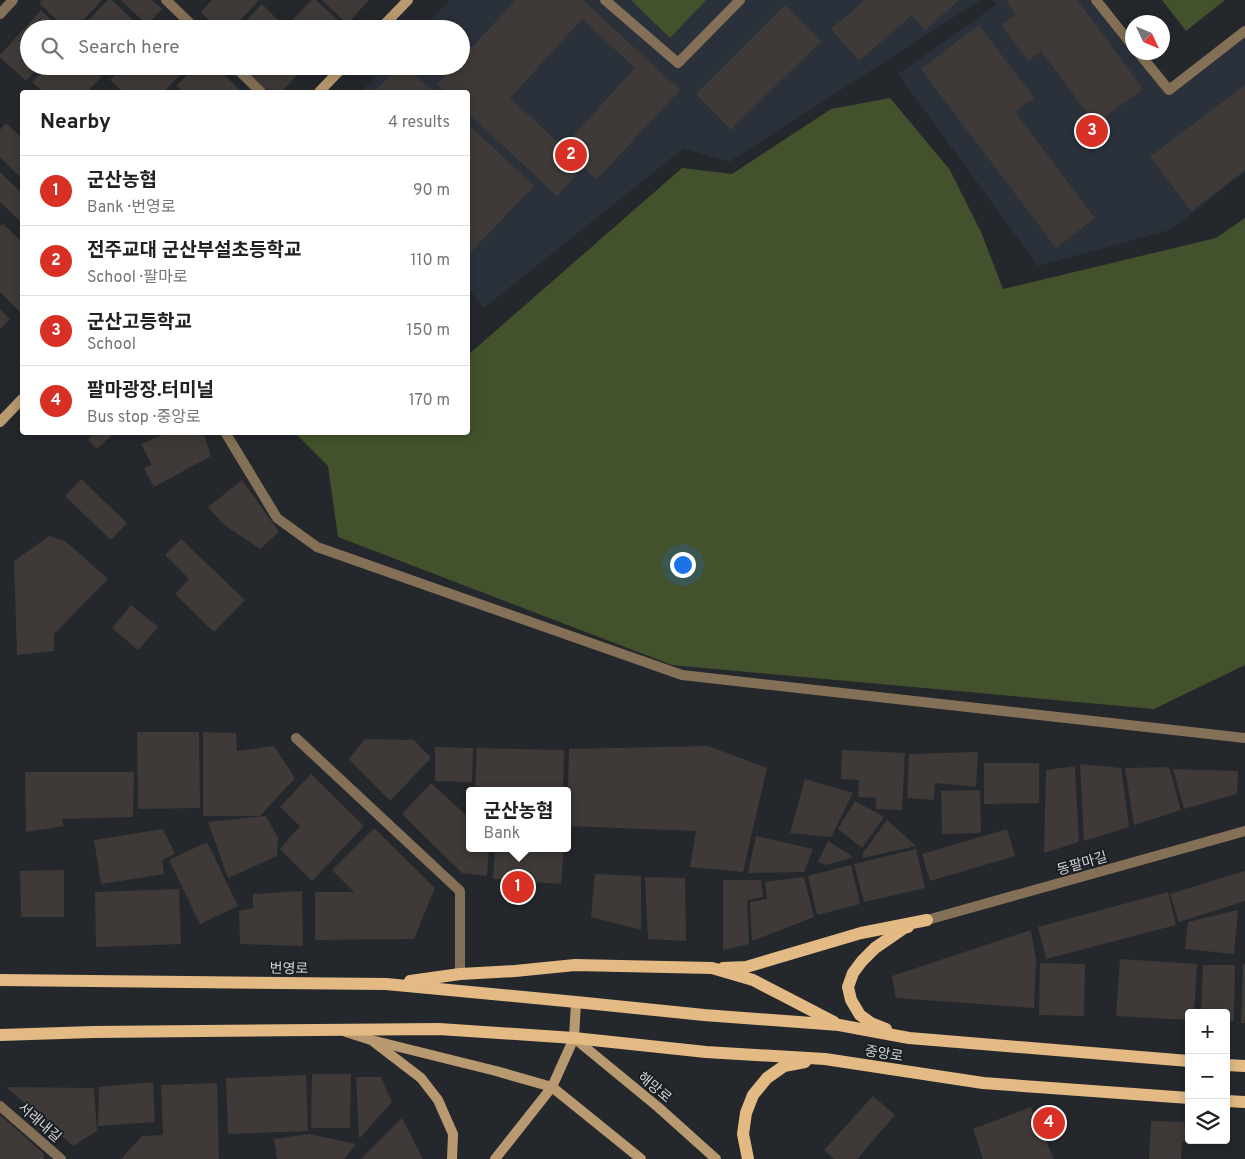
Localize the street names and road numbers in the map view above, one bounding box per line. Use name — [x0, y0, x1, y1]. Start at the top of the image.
street label: 동팔마길 — [1055, 849, 1110, 880]
street label: 번영로 — [270, 961, 309, 978]
street label: 중앙로 — [863, 1043, 904, 1066]
street label: 해망로 — [634, 1069, 674, 1107]
street label: 서래내길 — [14, 1100, 64, 1146]

